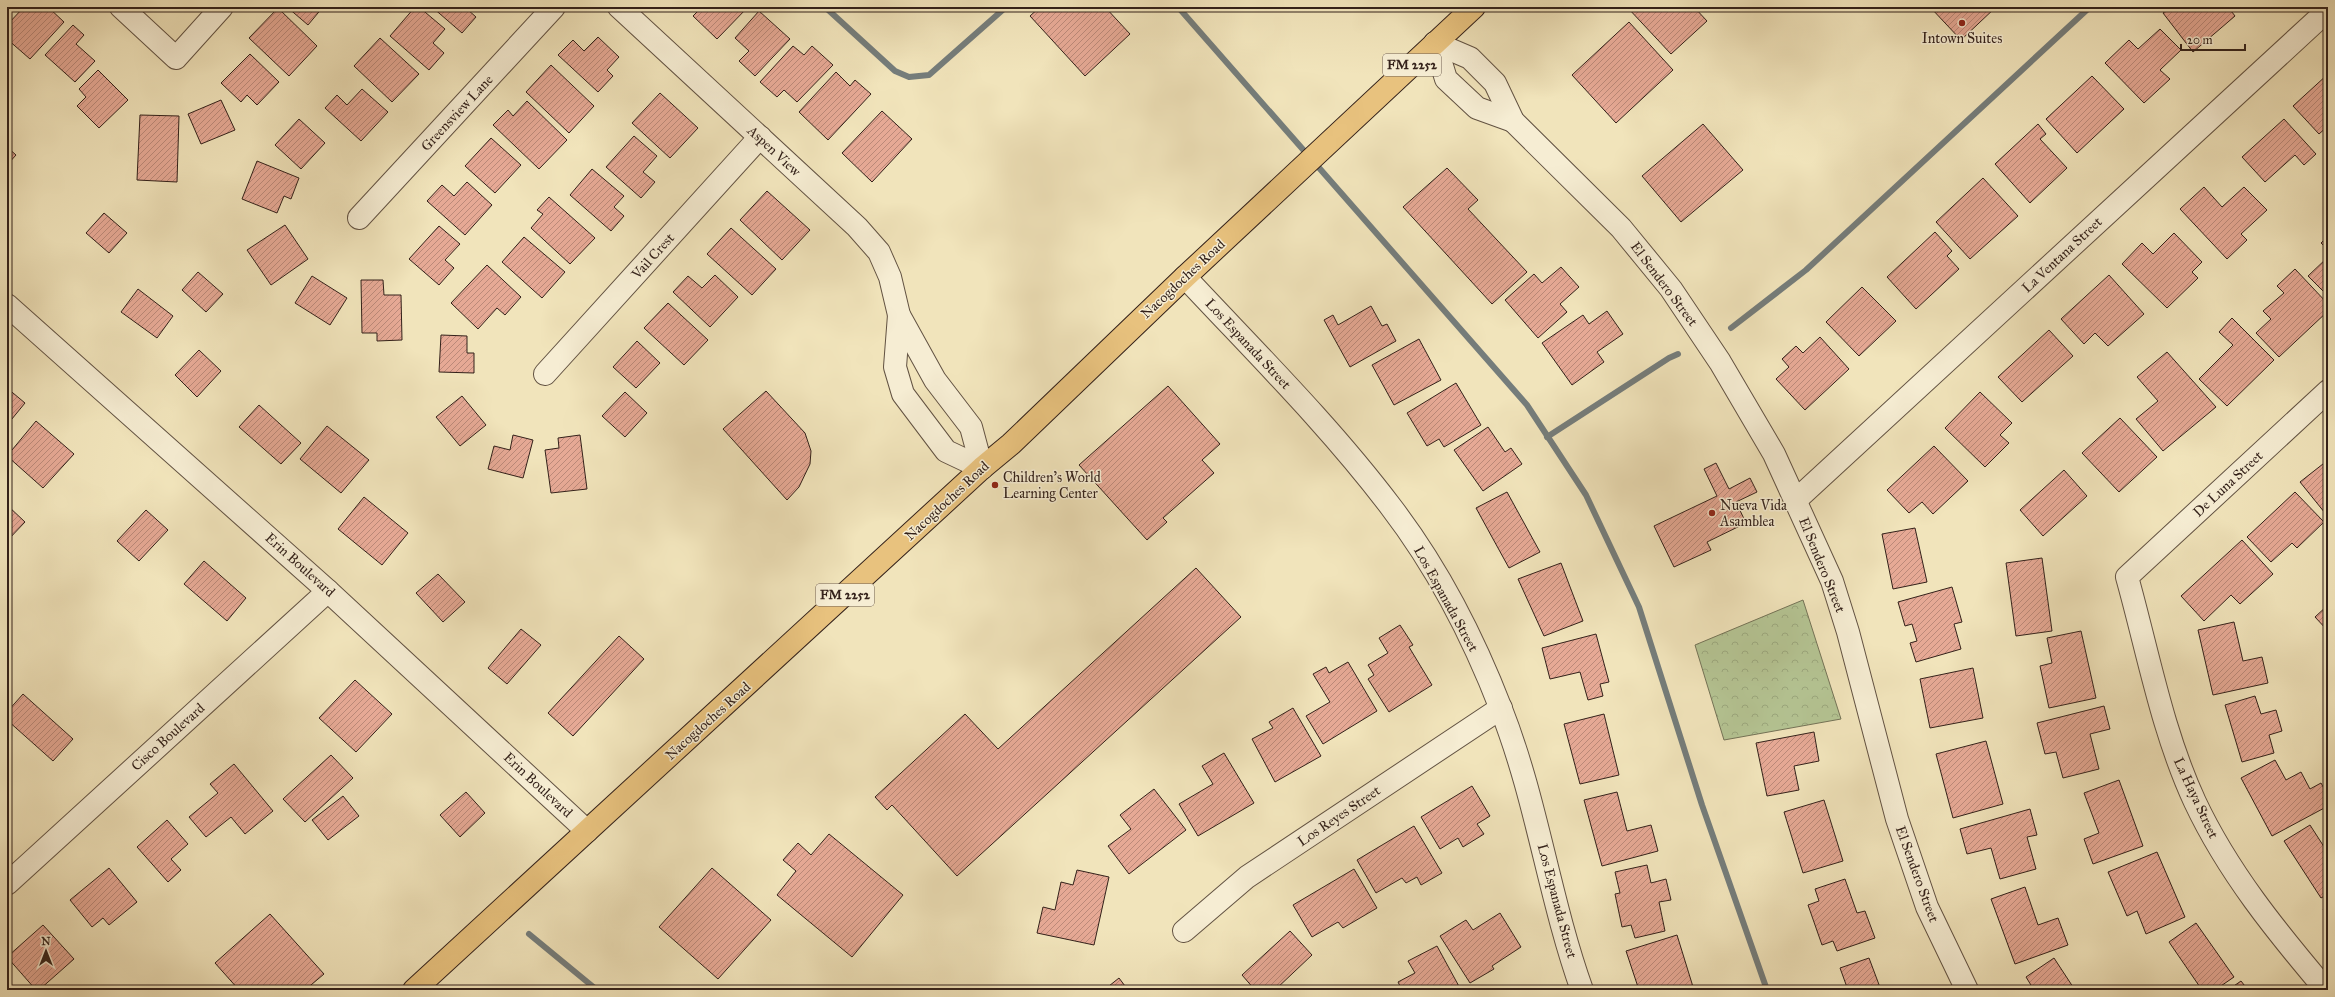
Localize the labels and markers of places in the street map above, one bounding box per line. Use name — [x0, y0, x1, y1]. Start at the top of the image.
marker: Intown Suites — [1957, 18, 1967, 28]
place label: Intown Suites — [1922, 30, 2002, 47]
place label: Children's World Learning Center — [1003, 469, 1101, 502]
marker: Children's World Learning Center — [990, 480, 1000, 490]
place label: Nueva Vida Asamblea — [1719, 497, 1787, 530]
marker: Nueva Vida Asamblea — [1707, 508, 1717, 518]

